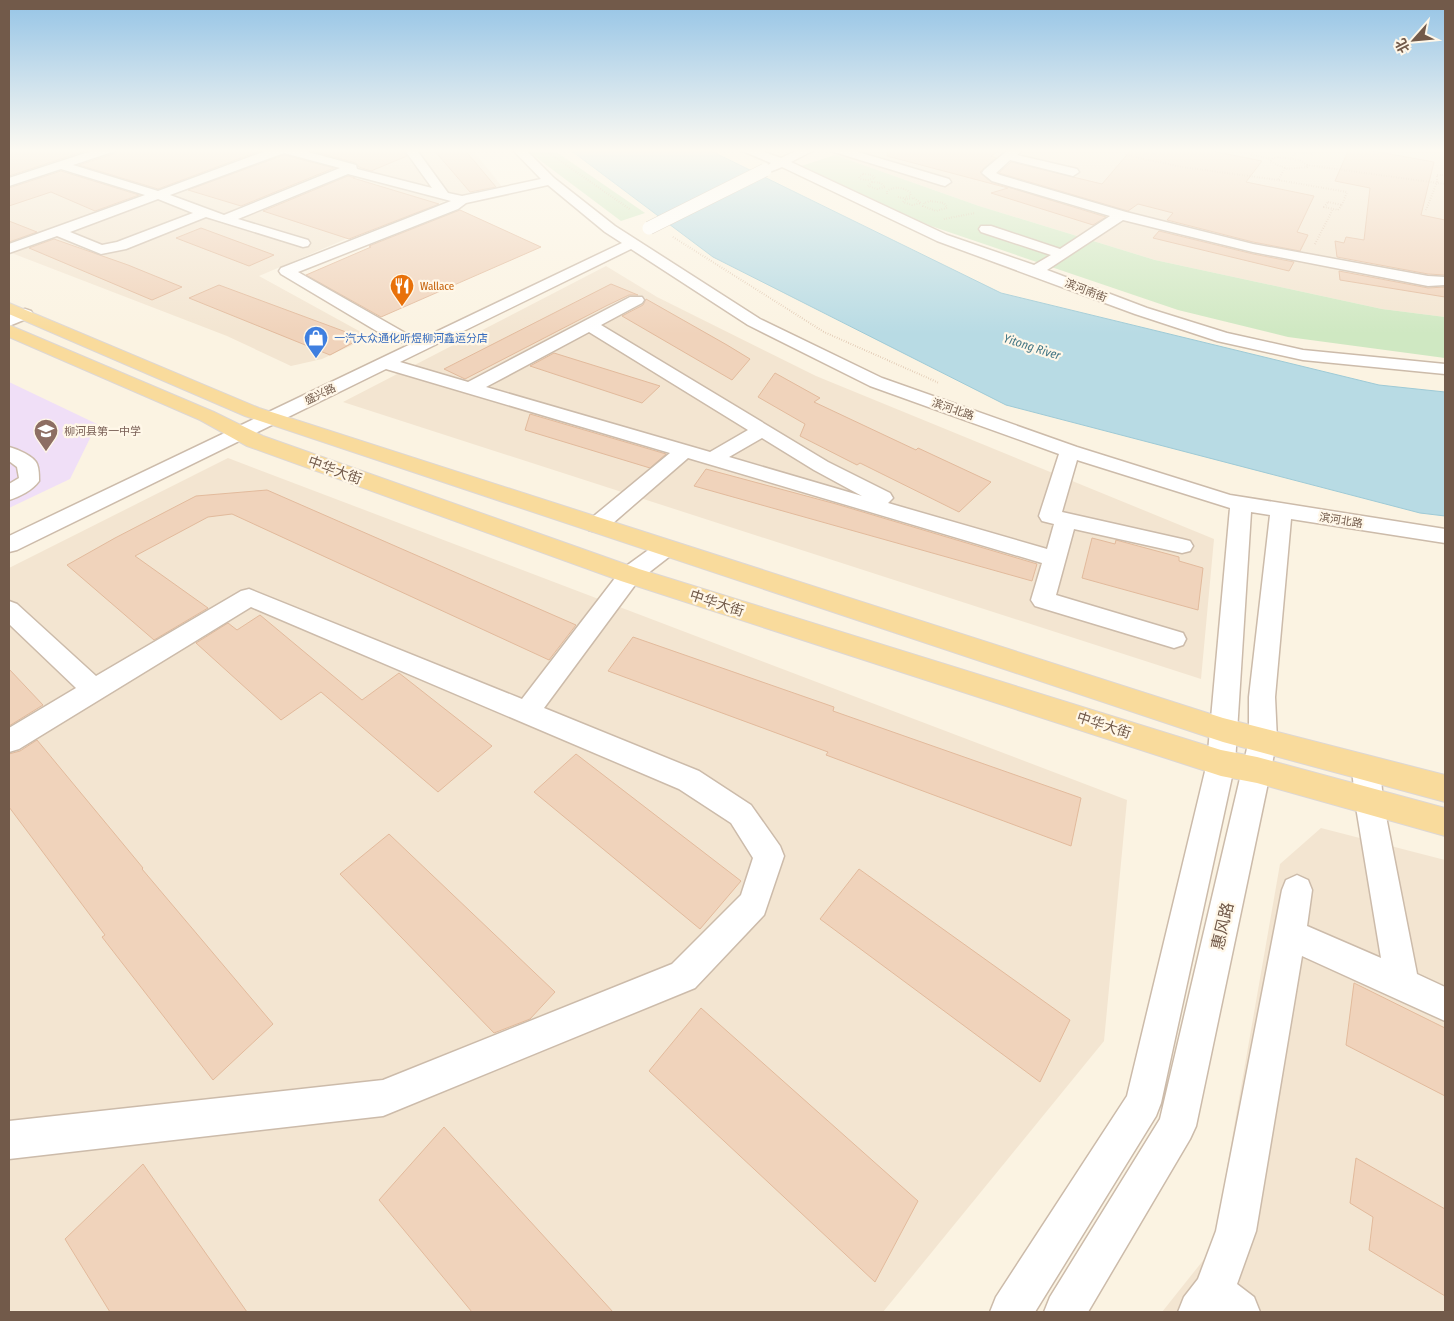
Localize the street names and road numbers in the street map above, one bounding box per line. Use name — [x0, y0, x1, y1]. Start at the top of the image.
street label: 滨河南街 — [1063, 277, 1109, 304]
street label: 盛兴路 — [303, 381, 338, 408]
street label: 滨河北路 — [930, 396, 976, 423]
street label: 中华大街 — [306, 453, 364, 488]
street label: 滨河北路 — [1318, 511, 1364, 530]
street label: 中华大街 — [688, 587, 746, 620]
street label: 中华大街 — [1075, 709, 1133, 742]
street label: 惠风路 — [1208, 901, 1237, 952]

